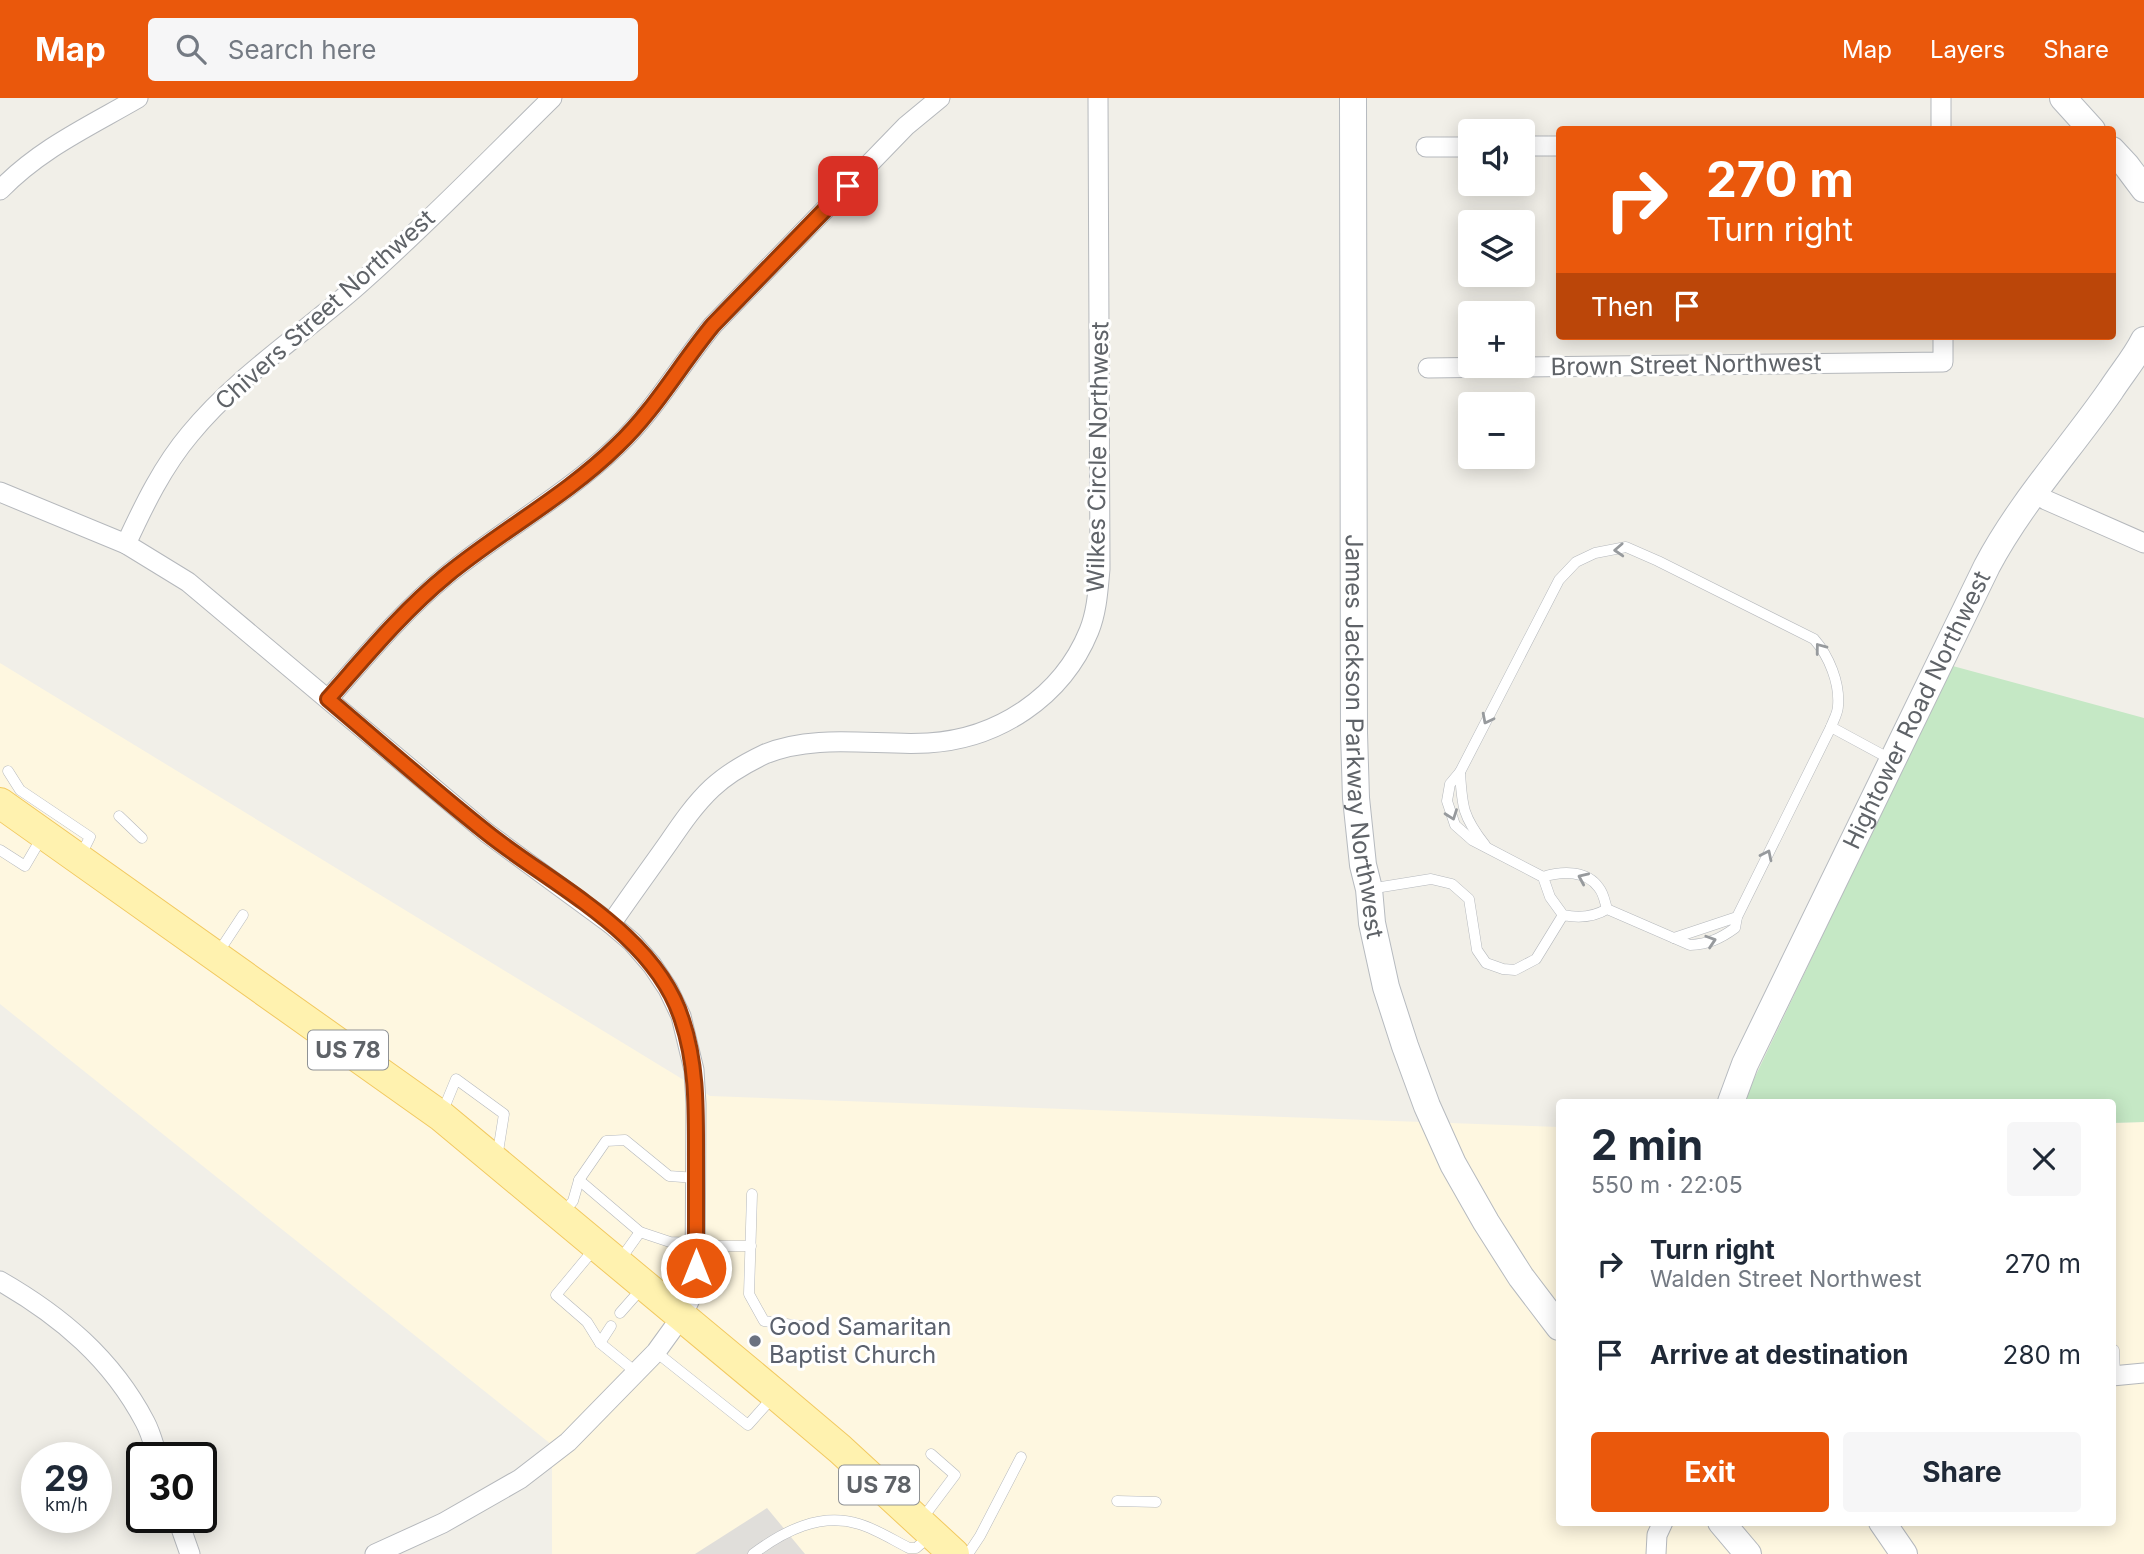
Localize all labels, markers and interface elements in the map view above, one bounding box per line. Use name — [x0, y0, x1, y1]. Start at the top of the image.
search box — [148, 18, 638, 81]
text: Map — [35, 29, 106, 69]
icon: search — [172, 30, 210, 68]
text: Search here — [228, 34, 376, 65]
text: Map — [1842, 35, 1892, 64]
text: Layers — [1930, 35, 2005, 64]
text: Share — [2043, 35, 2109, 64]
map controls — [1458, 119, 1535, 469]
button: sound — [1458, 119, 1535, 196]
text: 270 m — [1706, 150, 1854, 209]
icon: right — [1591, 154, 1682, 245]
pin — [818, 156, 878, 216]
icon: arrive — [829, 167, 867, 205]
street label: Chivers Street Northwest — [209, 203, 440, 416]
button: layers — [1458, 210, 1535, 287]
text: Turn right — [1706, 210, 1853, 249]
icon: arrive — [1668, 287, 1706, 325]
text: Then — [1591, 291, 1654, 322]
button: + — [1458, 301, 1535, 378]
street label: Wilkes Circle Northwest — [1081, 321, 1114, 593]
street label: Brown Street Northwest — [1550, 348, 1822, 381]
button: − — [1458, 392, 1535, 469]
street label: James Jackson Parkway Northwest — [1340, 534, 1390, 941]
one-way arrow — [1613, 542, 1624, 557]
street label: Hightower Road Northwest — [1837, 566, 1996, 854]
one-way arrow — [1816, 644, 1829, 656]
one-way arrow — [1482, 712, 1496, 725]
one-way arrow — [1444, 808, 1458, 820]
one-way arrow — [1759, 850, 1773, 863]
one-way arrow — [1578, 872, 1590, 886]
one-way arrow — [1704, 935, 1716, 949]
road number: US 78 — [308, 1030, 388, 1070]
text: 2 min — [1591, 1119, 1703, 1170]
button: close — [2007, 1122, 2081, 1196]
text: 550 m · 22:05 — [1591, 1171, 1743, 1199]
position arrow — [659, 1231, 733, 1305]
text: Turn right — [1650, 1234, 1775, 1265]
icon: right — [1591, 1245, 1629, 1283]
text: 270 m — [2004, 1248, 2081, 1279]
text: Walden Street Northwest — [1650, 1265, 1922, 1293]
place label: Good Samaritan Baptist Church — [769, 1312, 951, 1369]
marker: Good Samaritan Baptist Church — [747, 1333, 763, 1349]
icon: arrive — [1591, 1336, 1629, 1374]
text: Arrive at destination — [1650, 1339, 1909, 1370]
text: 280 m — [2003, 1339, 2081, 1370]
button: Exit — [1591, 1432, 1829, 1512]
button: Share — [1843, 1432, 2081, 1512]
speed limit sign: 30 — [126, 1442, 217, 1533]
text: 29 — [44, 1457, 89, 1499]
road number: US 78 — [839, 1466, 919, 1504]
text: km/h — [45, 1494, 88, 1515]

